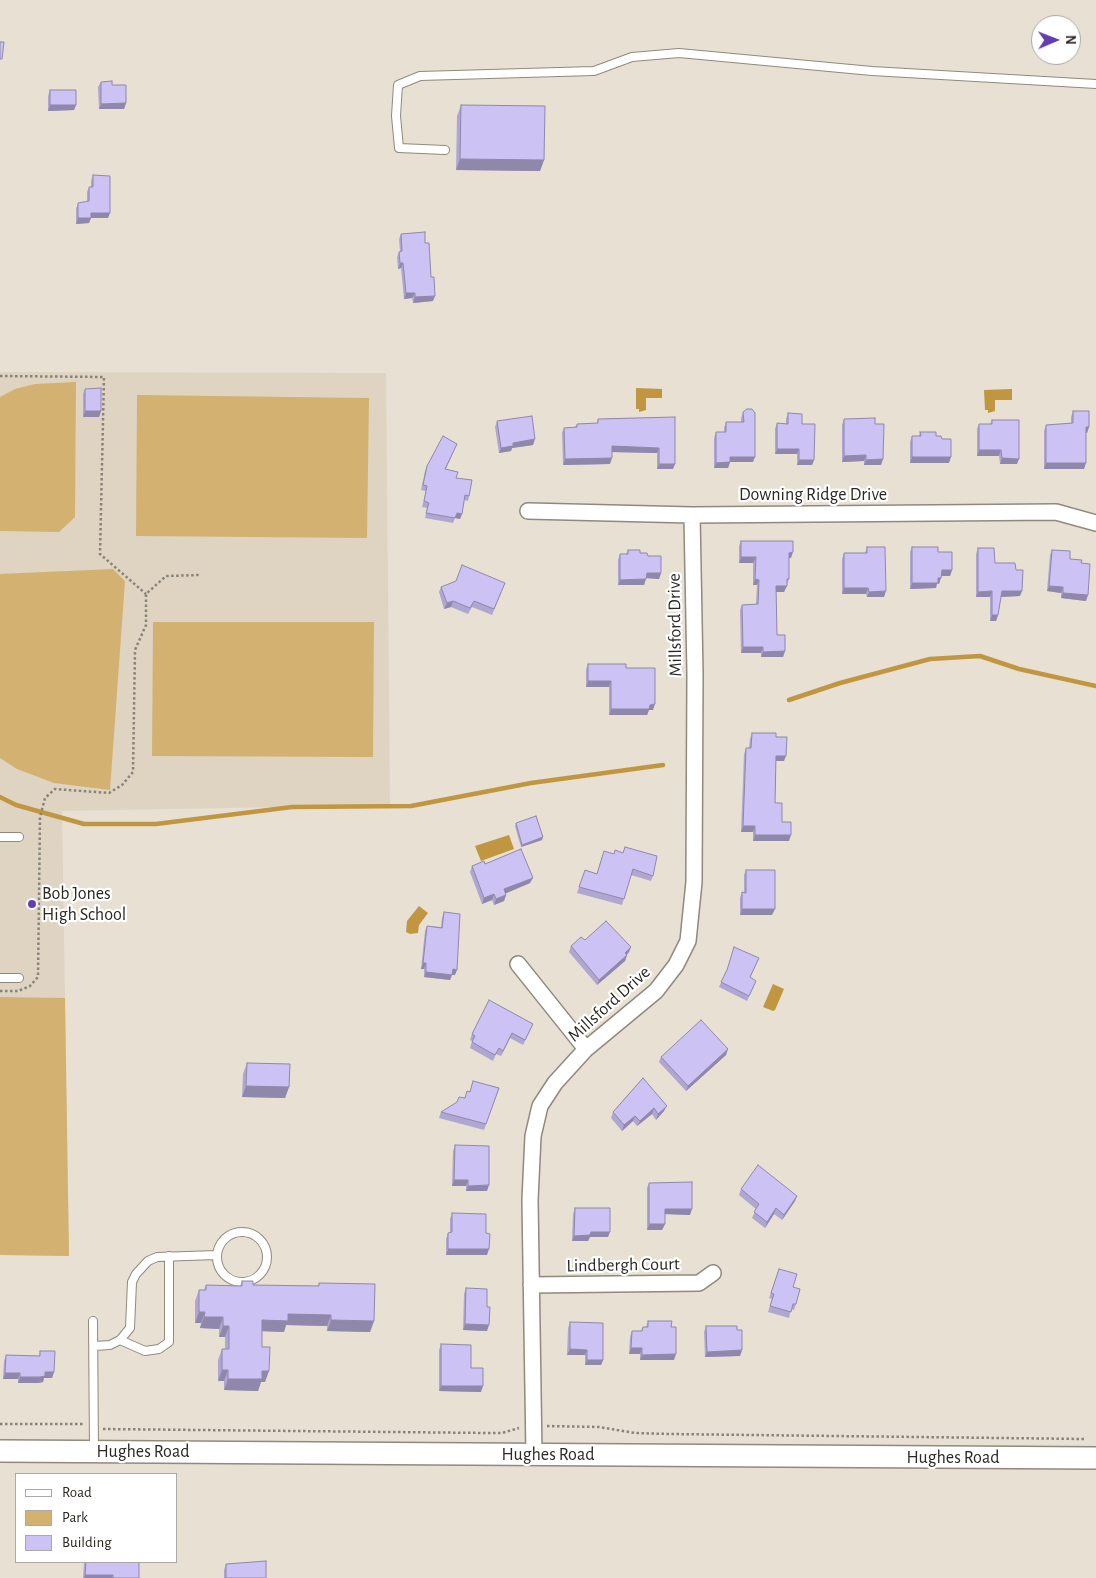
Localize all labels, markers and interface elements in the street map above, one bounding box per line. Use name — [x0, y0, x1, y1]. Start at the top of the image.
north arrow — [1031, 15, 1081, 65]
text: N — [1063, 35, 1077, 45]
street label: Downing Ridge Drive — [739, 484, 887, 506]
street label: Millsford Drive — [663, 573, 687, 677]
place label: Bob Jones High School — [42, 883, 126, 926]
marker: Bob Jones High School — [26, 898, 38, 910]
street label: Millsford Drive — [563, 961, 655, 1047]
street label: Lindbergh Court — [566, 1253, 680, 1277]
street label: Hughes Road — [96, 1441, 190, 1463]
street label: Hughes Road — [501, 1444, 595, 1466]
street label: Hughes Road — [906, 1447, 1000, 1469]
legend — [15, 1473, 178, 1563]
text: Road — [62, 1485, 92, 1500]
text: Park — [62, 1510, 88, 1525]
text: Building — [62, 1535, 112, 1550]

